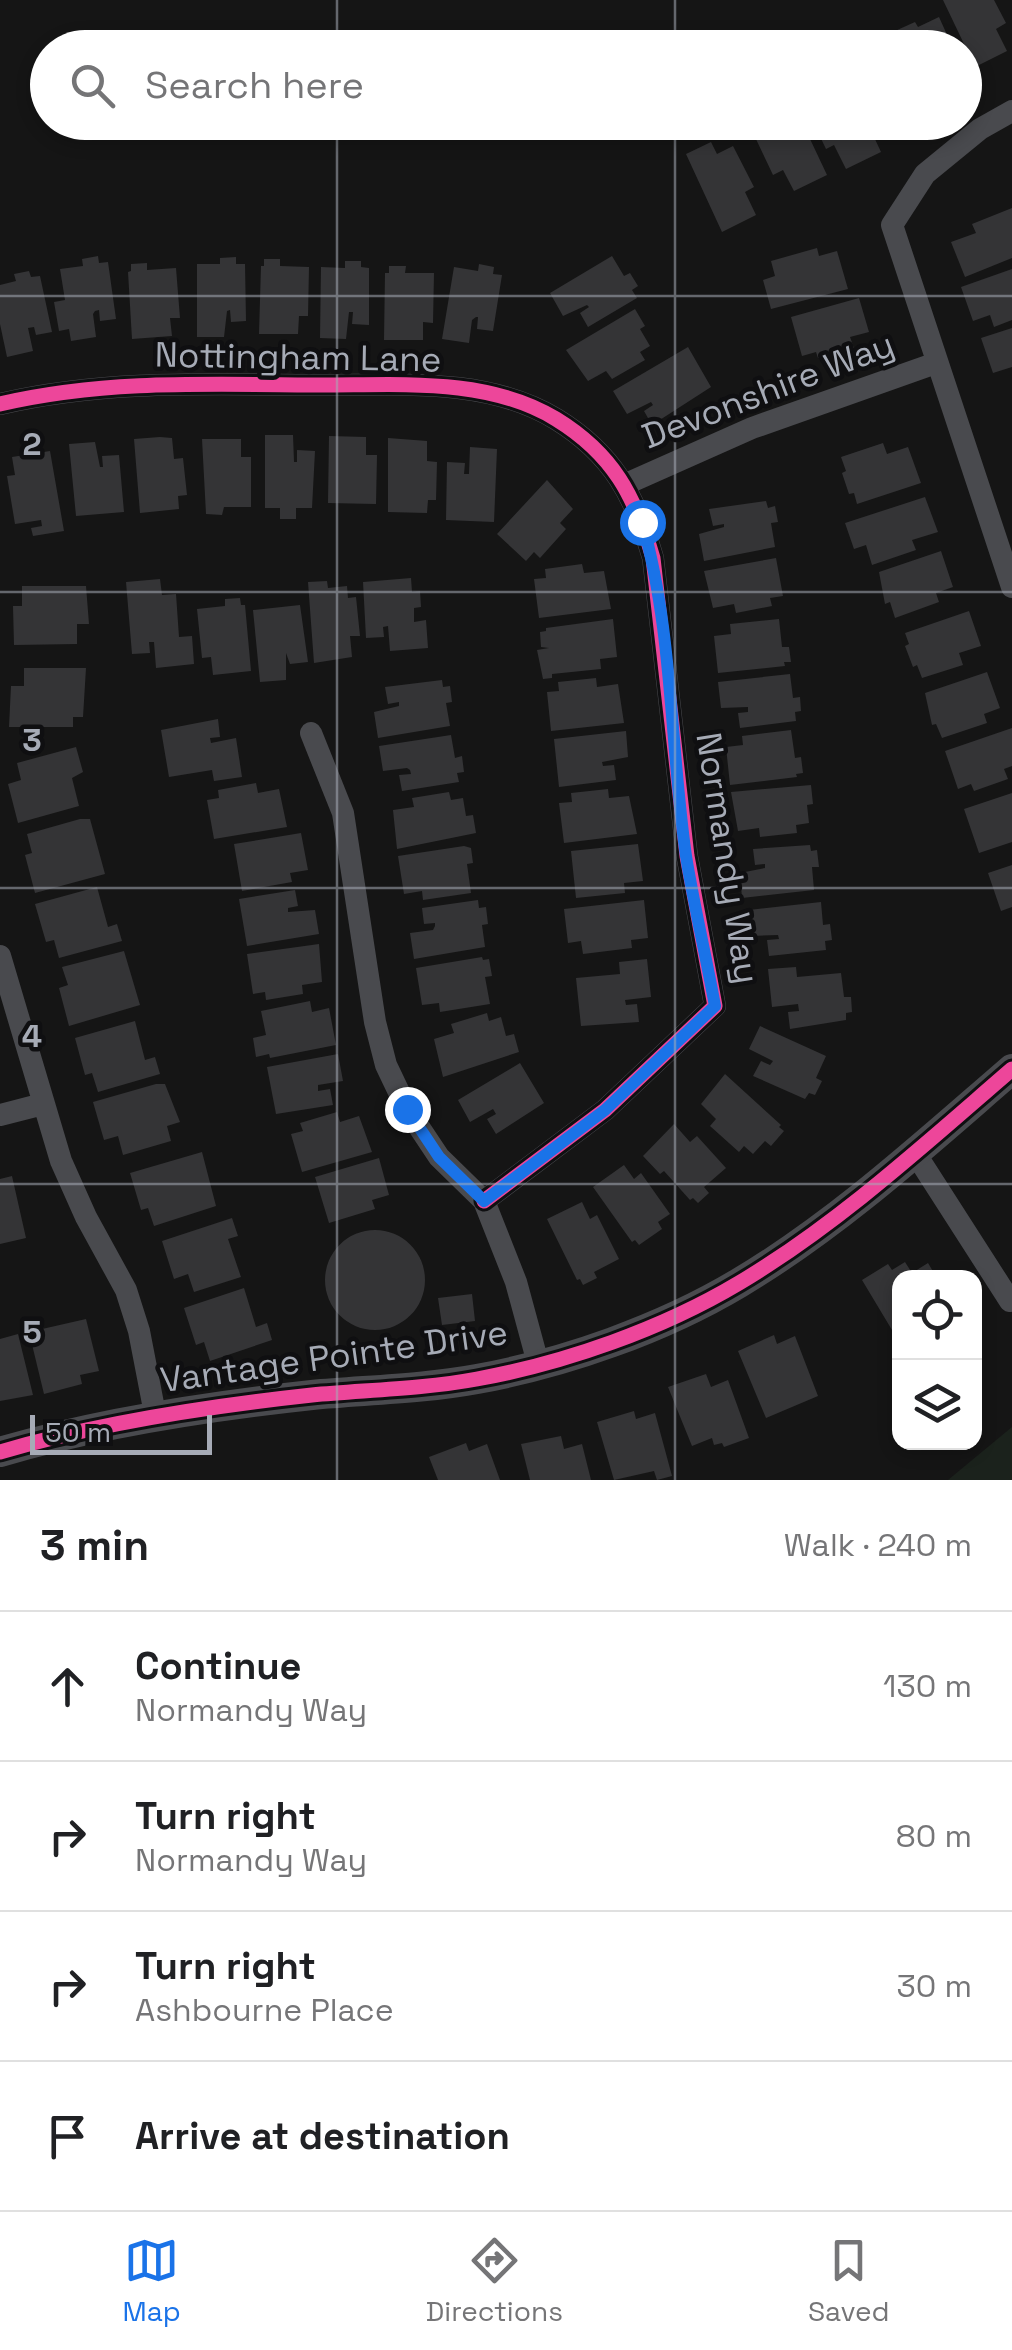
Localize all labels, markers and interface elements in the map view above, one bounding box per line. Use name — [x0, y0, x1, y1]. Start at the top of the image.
search box — [30, 30, 982, 140]
icon: search — [65, 58, 120, 113]
text: Search here — [145, 61, 364, 109]
street label: Devonshire Way — [636, 322, 900, 458]
street label: Nottingham Lane — [154, 333, 442, 381]
text: 2 — [22, 424, 42, 464]
route start — [620, 500, 666, 546]
text: 3 — [22, 720, 42, 760]
street label: Normandy Way — [686, 729, 770, 987]
text: 4 — [22, 1016, 42, 1056]
route end — [385, 1087, 431, 1133]
map controls — [892, 1270, 982, 1450]
button: locate — [892, 1270, 982, 1360]
street label: Vantage Pointe Drive — [158, 1310, 510, 1402]
text: 5 — [22, 1312, 42, 1352]
button: layers — [892, 1360, 982, 1450]
scale bar — [30, 1410, 212, 1454]
text: 50 m — [45, 1414, 111, 1450]
text: 3 min — [40, 1519, 149, 1572]
text: Walk · 240 m — [784, 1525, 972, 1565]
text: Continue — [135, 1642, 301, 1690]
icon: ahead — [40, 1659, 95, 1714]
text: 130 m — [883, 1666, 972, 1706]
text: Normandy Way — [135, 1690, 367, 1730]
text: Turn right — [135, 1792, 316, 1840]
icon: right — [40, 1809, 95, 1864]
text: 80 m — [896, 1816, 972, 1856]
text: Normandy Way — [135, 1840, 367, 1880]
text: Turn right — [135, 1942, 316, 1990]
icon: right — [40, 1959, 95, 2014]
text: 30 m — [896, 1966, 972, 2006]
text: Ashbourne Place — [135, 1990, 394, 2030]
icon: arrive — [40, 2109, 95, 2164]
text: Arrive at destination — [135, 2112, 510, 2160]
tab: Map — [122, 2233, 181, 2329]
tab: Directions — [426, 2233, 563, 2329]
tab: Saved — [808, 2233, 890, 2329]

